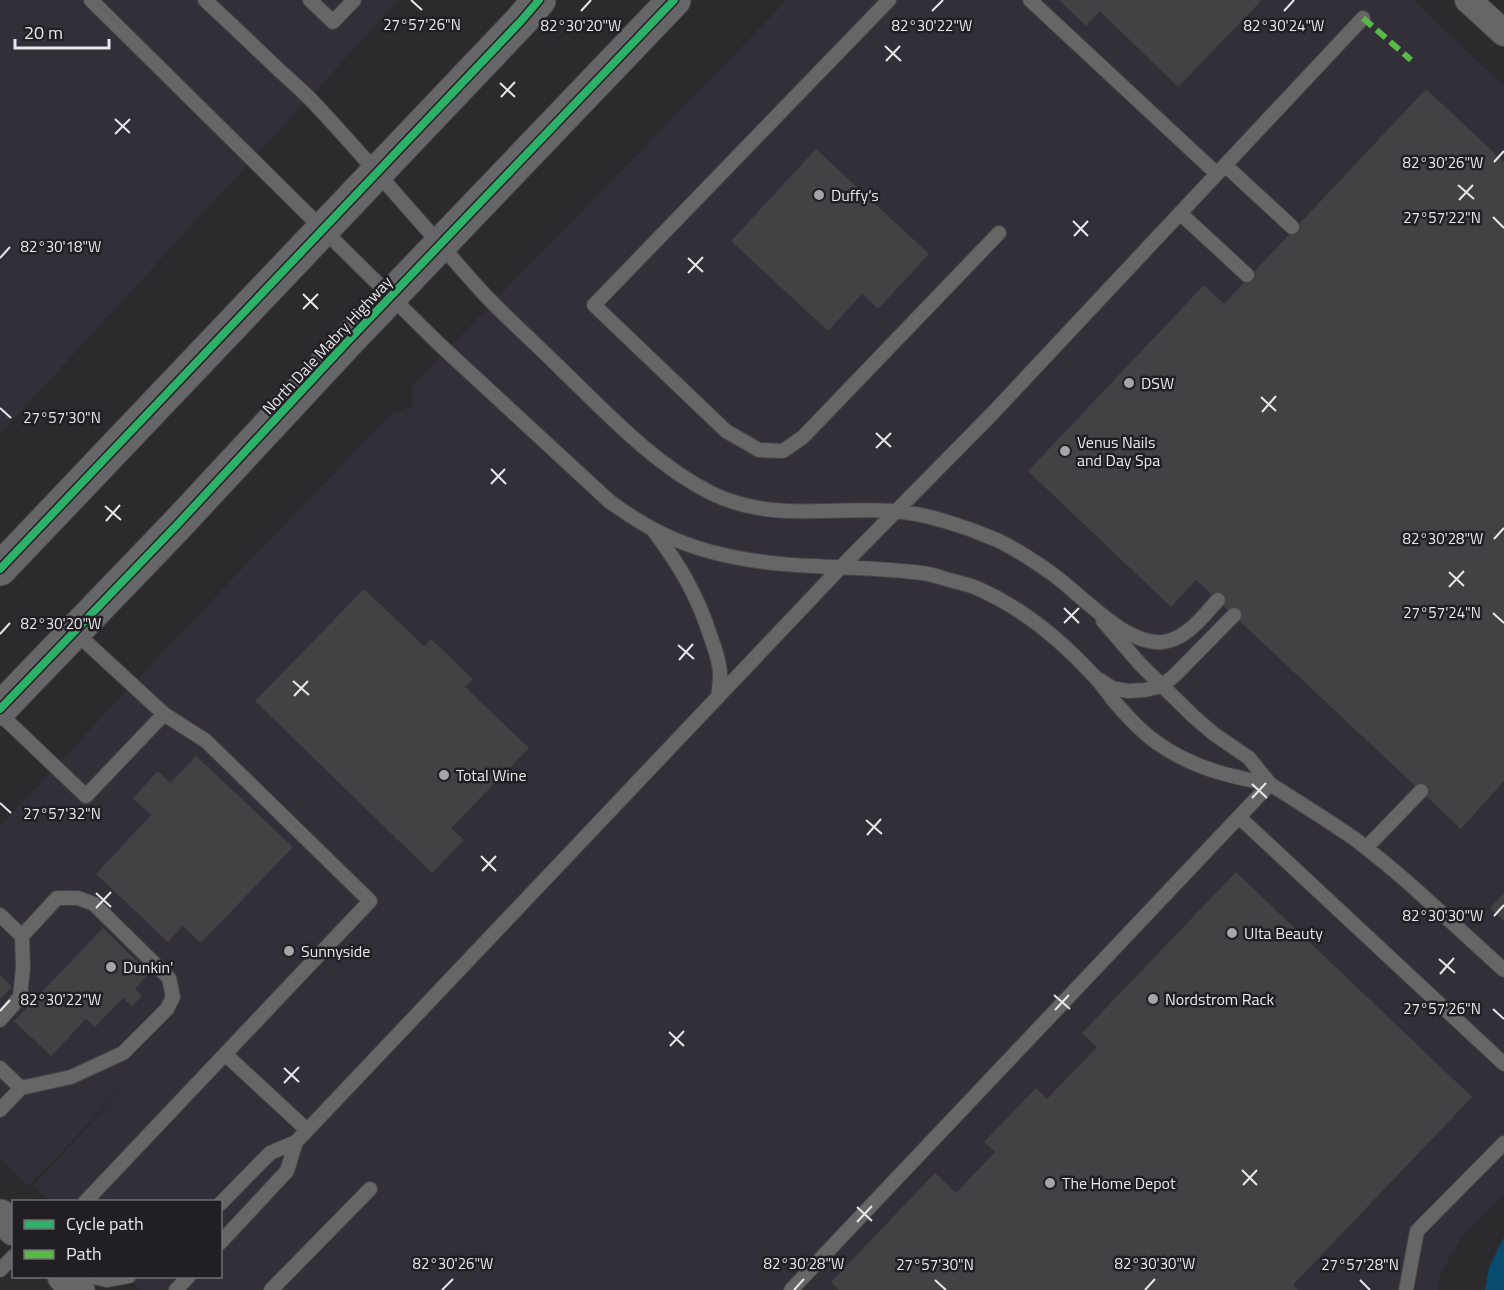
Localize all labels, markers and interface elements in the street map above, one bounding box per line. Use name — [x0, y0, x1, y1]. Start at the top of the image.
scale bar — [15, 12, 110, 50]
text: 27°57'26"N — [383, 13, 461, 36]
text: 82°30'20"W — [541, 14, 621, 37]
text: 82°30'22"W — [892, 14, 972, 37]
text: 82°30'24"W — [1244, 14, 1324, 37]
text: 20 m — [24, 19, 63, 46]
text: 82°30'26"W — [1403, 151, 1483, 174]
place label: Duffy’s — [831, 183, 879, 207]
marker: Duffy’s — [812, 188, 826, 202]
text: 27°57'22"N — [1403, 206, 1481, 229]
text: 82°30'18"W — [21, 235, 101, 258]
street label: North Dale Mabry Highway — [256, 270, 398, 420]
place label: DSW — [1141, 371, 1174, 395]
marker: DSW — [1122, 376, 1136, 390]
text: 27°57'30"N — [23, 406, 101, 429]
place label: Venus Nails and Day Spa — [1077, 430, 1160, 472]
marker: Venus Nails and Day Spa — [1058, 444, 1072, 458]
text: 82°30'28"W — [1403, 527, 1483, 550]
text: 27°57'24"N — [1403, 601, 1481, 624]
text: 82°30'20"W — [21, 612, 101, 635]
place label: Total Wine — [456, 763, 527, 787]
marker: Total Wine — [437, 768, 451, 782]
text: 27°57'32"N — [23, 802, 101, 825]
text: 82°30'30"W — [1403, 904, 1483, 927]
place label: Ulta Beauty — [1244, 921, 1323, 945]
marker: Ulta Beauty — [1225, 926, 1239, 940]
place label: Sunnyside — [301, 939, 370, 963]
marker: Sunnyside — [282, 944, 296, 958]
place label: Dunkin' — [123, 955, 173, 979]
marker: Dunkin' — [104, 960, 118, 974]
place label: Nordstrom Rack — [1165, 987, 1275, 1011]
text: 82°30'22"W — [21, 988, 101, 1011]
marker: Nordstrom Rack — [1146, 992, 1160, 1006]
text: 27°57'26"N — [1403, 997, 1481, 1020]
place label: The Home Depot — [1062, 1171, 1176, 1195]
marker: The Home Depot — [1043, 1176, 1057, 1190]
legend — [12, 1200, 222, 1278]
text: Cycle path — [66, 1210, 144, 1237]
text: Path — [66, 1240, 102, 1267]
text: 82°30'26"W — [413, 1252, 493, 1275]
text: 82°30'28"W — [764, 1252, 844, 1275]
text: 82°30'30"W — [1115, 1252, 1195, 1275]
text: 27°57'30"N — [896, 1253, 974, 1276]
text: 27°57'28"N — [1321, 1253, 1399, 1276]

